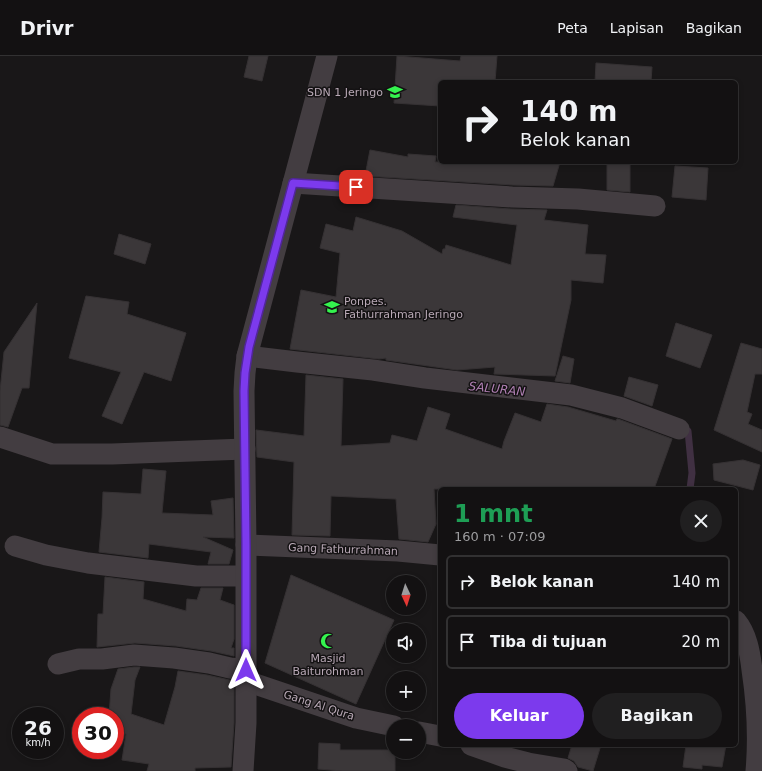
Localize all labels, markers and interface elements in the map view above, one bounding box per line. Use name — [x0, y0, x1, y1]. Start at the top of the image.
text: Drivr — [20, 17, 73, 39]
text: Peta — [557, 20, 588, 36]
text: Lapisan — [610, 20, 664, 36]
text: Bagikan — [686, 20, 742, 36]
school or university icon: SDN 1 Jeringo — [386, 83, 404, 101]
place label: SDN 1 Jeringo — [307, 86, 383, 99]
text: 140 m — [520, 95, 617, 128]
icon: right — [454, 96, 506, 148]
text: Belok kanan — [520, 129, 631, 150]
pin — [339, 170, 373, 204]
icon: arrive — [345, 176, 367, 198]
place label: Ponpes. Fathurrahman Jeringo — [344, 295, 463, 321]
school or university icon: Ponpes. Fathurrahman Jeringo — [323, 298, 341, 316]
water label: SALURAN — [468, 379, 526, 399]
text: 1 mnt — [454, 500, 533, 528]
button: close — [680, 500, 722, 542]
text: 160 m · 07:09 — [454, 529, 545, 544]
street label: Gang Fathurrahman — [288, 541, 398, 558]
icon: right — [456, 571, 478, 593]
text: Belok kanan — [490, 573, 594, 591]
text: 140 m — [672, 573, 720, 591]
north arrow — [386, 575, 426, 615]
map controls — [386, 575, 426, 759]
button: sound — [386, 623, 426, 663]
icon: arrive — [456, 631, 478, 653]
mosque icon: Masjid Baiturohman — [319, 632, 337, 650]
text: Tiba di tujuan — [490, 633, 607, 651]
text: 20 m — [682, 633, 720, 651]
position arrow — [225, 649, 267, 691]
place label: Masjid Baiturohman — [292, 652, 364, 678]
button: + — [386, 671, 426, 711]
street label: Gang Al Qura — [282, 688, 356, 723]
button: Keluar — [454, 693, 584, 739]
button: Bagikan — [592, 693, 722, 739]
speed limit sign: 30 — [72, 707, 124, 759]
text: 26 — [24, 716, 52, 740]
button: − — [386, 719, 426, 759]
text: km/h — [25, 737, 51, 748]

